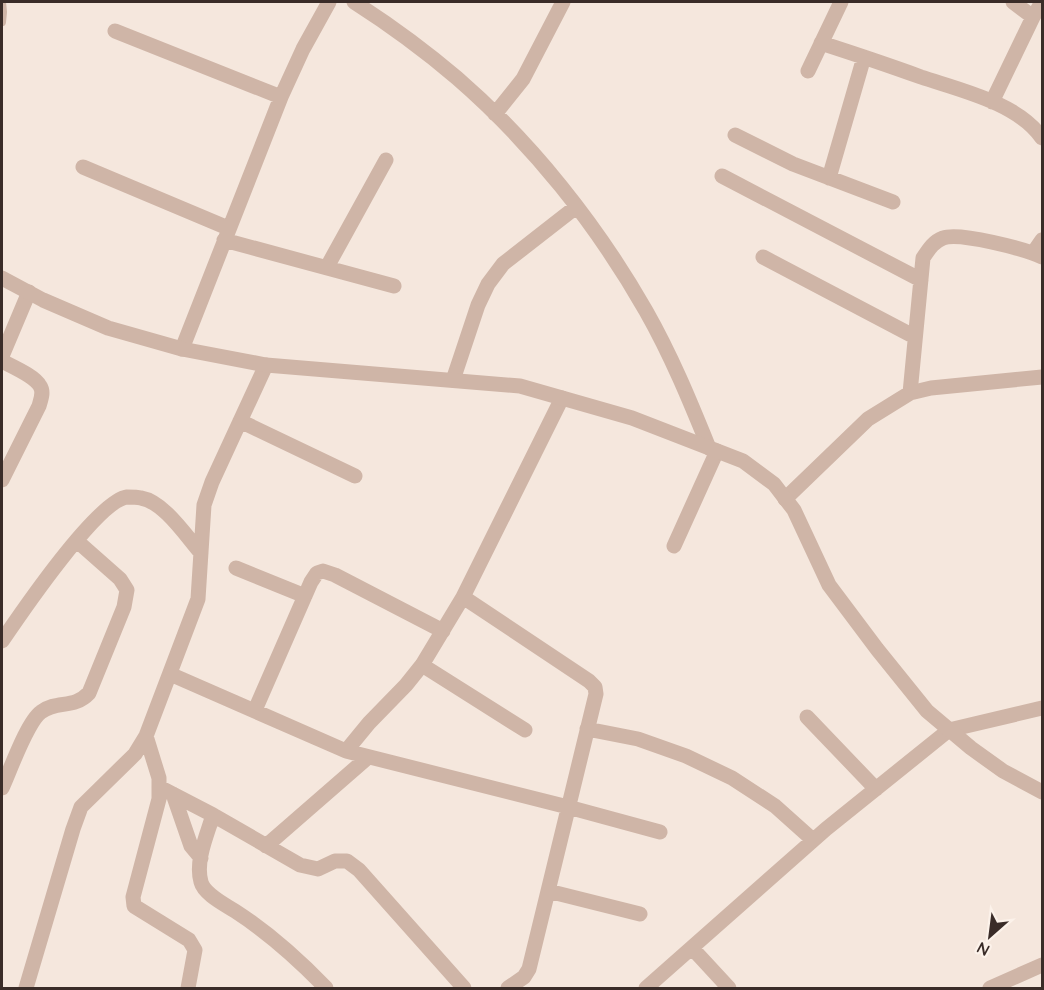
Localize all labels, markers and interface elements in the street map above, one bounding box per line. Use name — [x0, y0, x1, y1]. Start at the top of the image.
north arrow — [960, 906, 1020, 966]
text: N — [973, 938, 993, 961]

